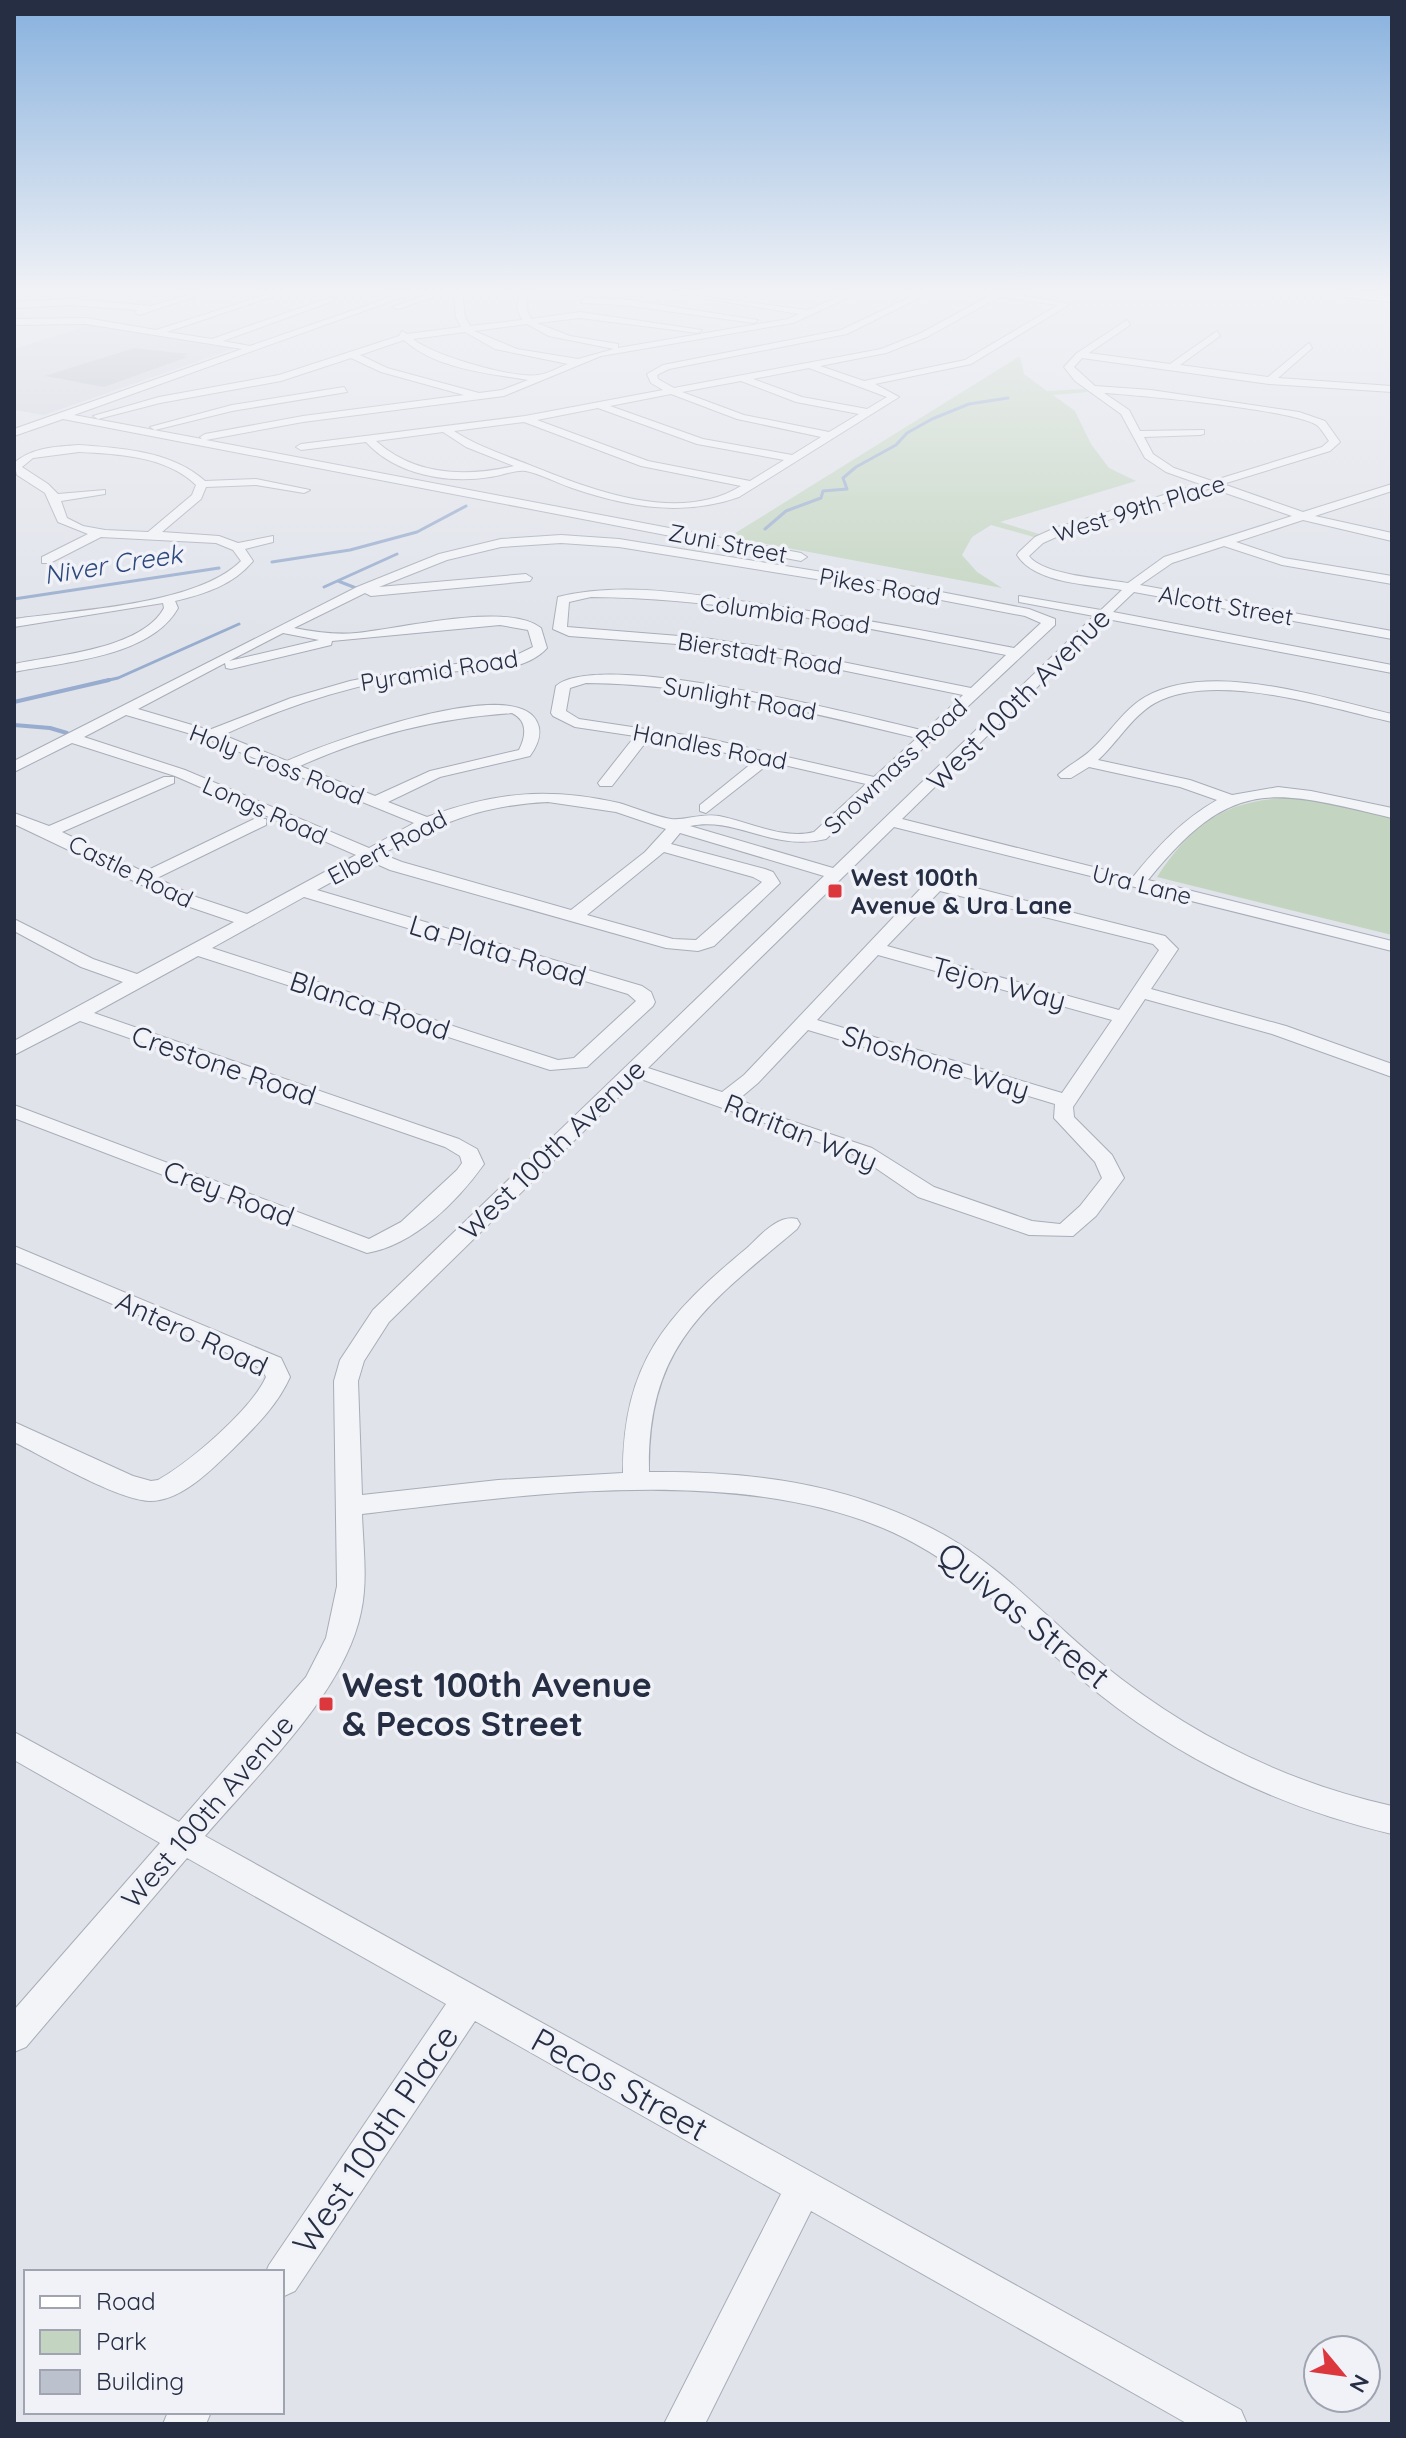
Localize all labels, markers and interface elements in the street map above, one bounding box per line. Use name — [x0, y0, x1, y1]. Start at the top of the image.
street label: West 99th Place — [1050, 468, 1228, 548]
street label: Zuni Street — [666, 517, 790, 569]
water label: Niver Creek — [41, 536, 187, 591]
street label: Pikes Road — [817, 561, 943, 611]
street label: Alcott Street — [1156, 578, 1296, 632]
street label: Columbia Road — [698, 586, 872, 640]
street label: West 100th Avenue — [919, 600, 1117, 798]
street label: Bierstadt Road — [676, 625, 844, 681]
street label: Pyramid Road — [358, 643, 520, 697]
street label: Sunlight Road — [661, 670, 819, 726]
street label: Snowmass Road — [817, 692, 973, 840]
street label: Handles Road — [630, 716, 790, 776]
street label: Holy Cross Road — [185, 717, 369, 811]
street label: Longs Road — [198, 769, 332, 851]
street label: Elbert Road — [322, 803, 452, 891]
street label: Castle Road — [64, 828, 198, 914]
street label: Ura Lane — [1089, 857, 1195, 911]
place label: West 100th Avenue & Ura Lane — [851, 862, 1072, 920]
marker: West 100th Avenue & Ura Lane — [826, 882, 844, 900]
street label: La Plata Road — [405, 906, 591, 994]
street label: Tejon Way — [928, 948, 1070, 1018]
street label: Blanca Road — [285, 963, 455, 1047]
street label: Crestone Road — [127, 1017, 321, 1113]
street label: Shoshone Way — [838, 1017, 1034, 1107]
street label: West 100th Avenue — [452, 1051, 652, 1247]
street label: Raritan Way — [719, 1085, 883, 1179]
street label: Crey Road — [159, 1152, 299, 1234]
street label: Antero Road — [110, 1283, 274, 1383]
street label: Quivas Street — [929, 1532, 1119, 1698]
place label: West 100th Avenue & Pecos Street — [342, 1663, 652, 1745]
marker: West 100th Avenue & Pecos Street — [317, 1695, 335, 1713]
street label: West 100th Avenue — [113, 1707, 301, 1915]
street label: West 100th Place — [283, 2016, 467, 2262]
street label: Pecos Street — [524, 2018, 716, 2150]
legend — [24, 2270, 284, 2414]
text: Road — [96, 2286, 156, 2316]
text: Park — [96, 2326, 147, 2356]
north arrow — [1302, 2334, 1382, 2414]
text: Building — [96, 2366, 184, 2396]
text: N — [1343, 2370, 1376, 2398]

